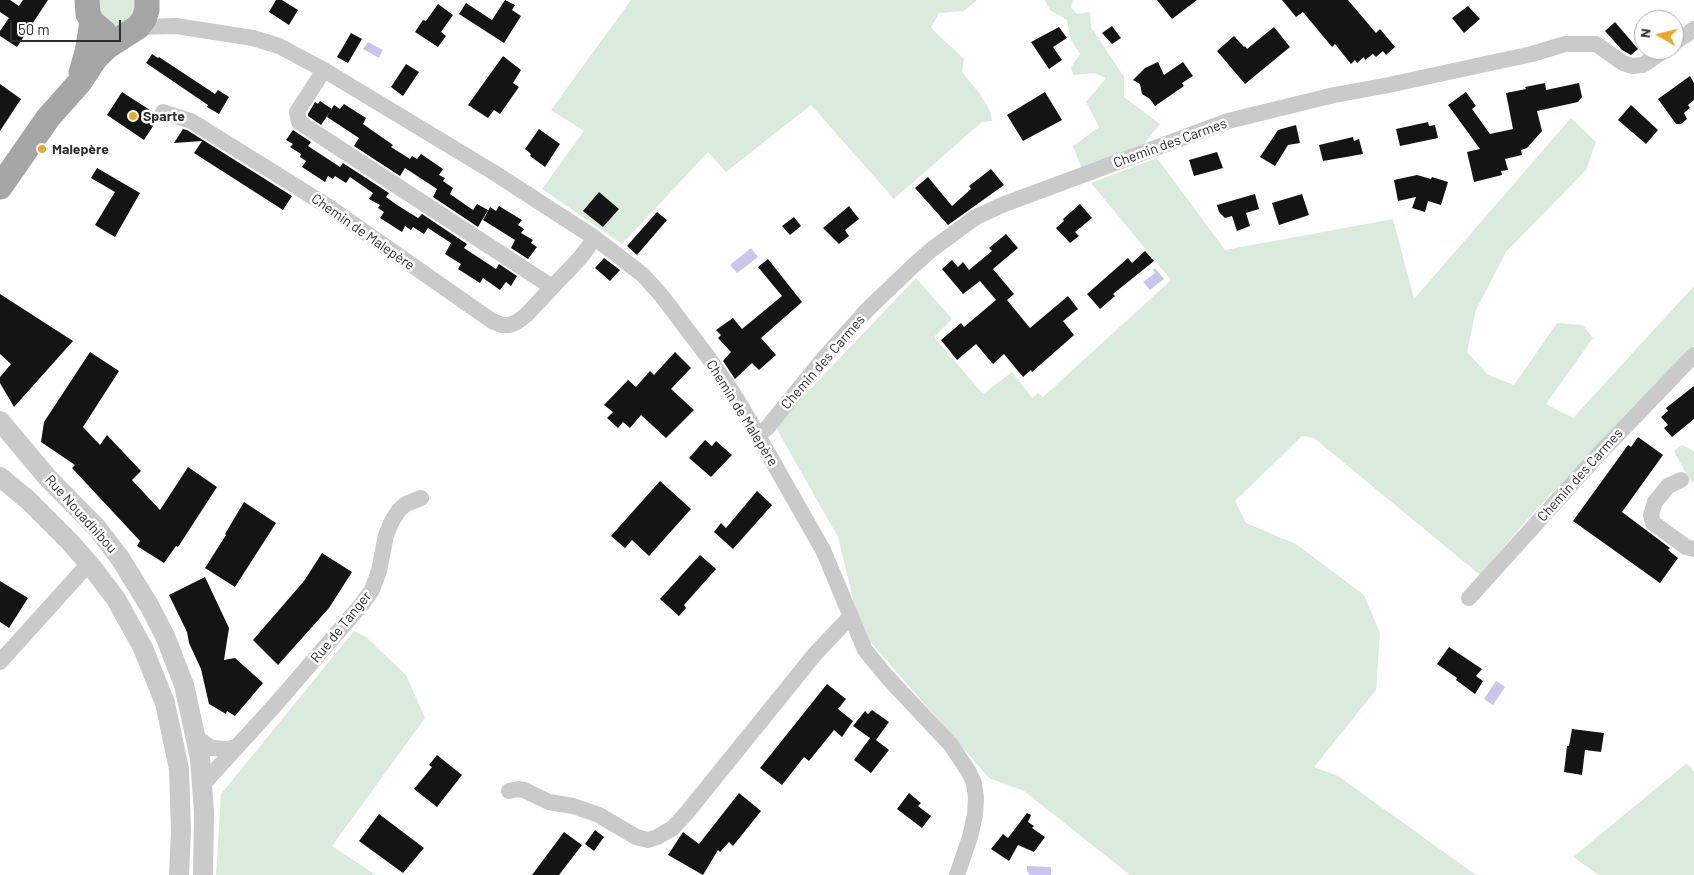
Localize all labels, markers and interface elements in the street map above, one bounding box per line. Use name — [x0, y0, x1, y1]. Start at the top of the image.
scale bar — [12, 10, 124, 42]
north arrow — [1634, 10, 1684, 60]
text: 50 m — [18, 20, 50, 38]
text: N — [1636, 27, 1654, 39]
place label: Sparte — [143, 108, 185, 124]
marker: Sparte — [127, 110, 139, 122]
street label: Chemin des Carmes — [1111, 115, 1229, 171]
place label: Malepère — [52, 141, 109, 157]
marker: Malepère — [36, 143, 48, 155]
street label: Chemin de Malepère — [308, 190, 418, 274]
street label: Chemin des Carmes — [777, 311, 869, 413]
street label: Chemin de Malepère — [702, 357, 782, 469]
street label: Chemin des Carmes — [1534, 425, 1626, 525]
street label: Rue Nouadhibou — [41, 471, 121, 557]
street label: Rue de Tanger — [307, 588, 375, 666]

